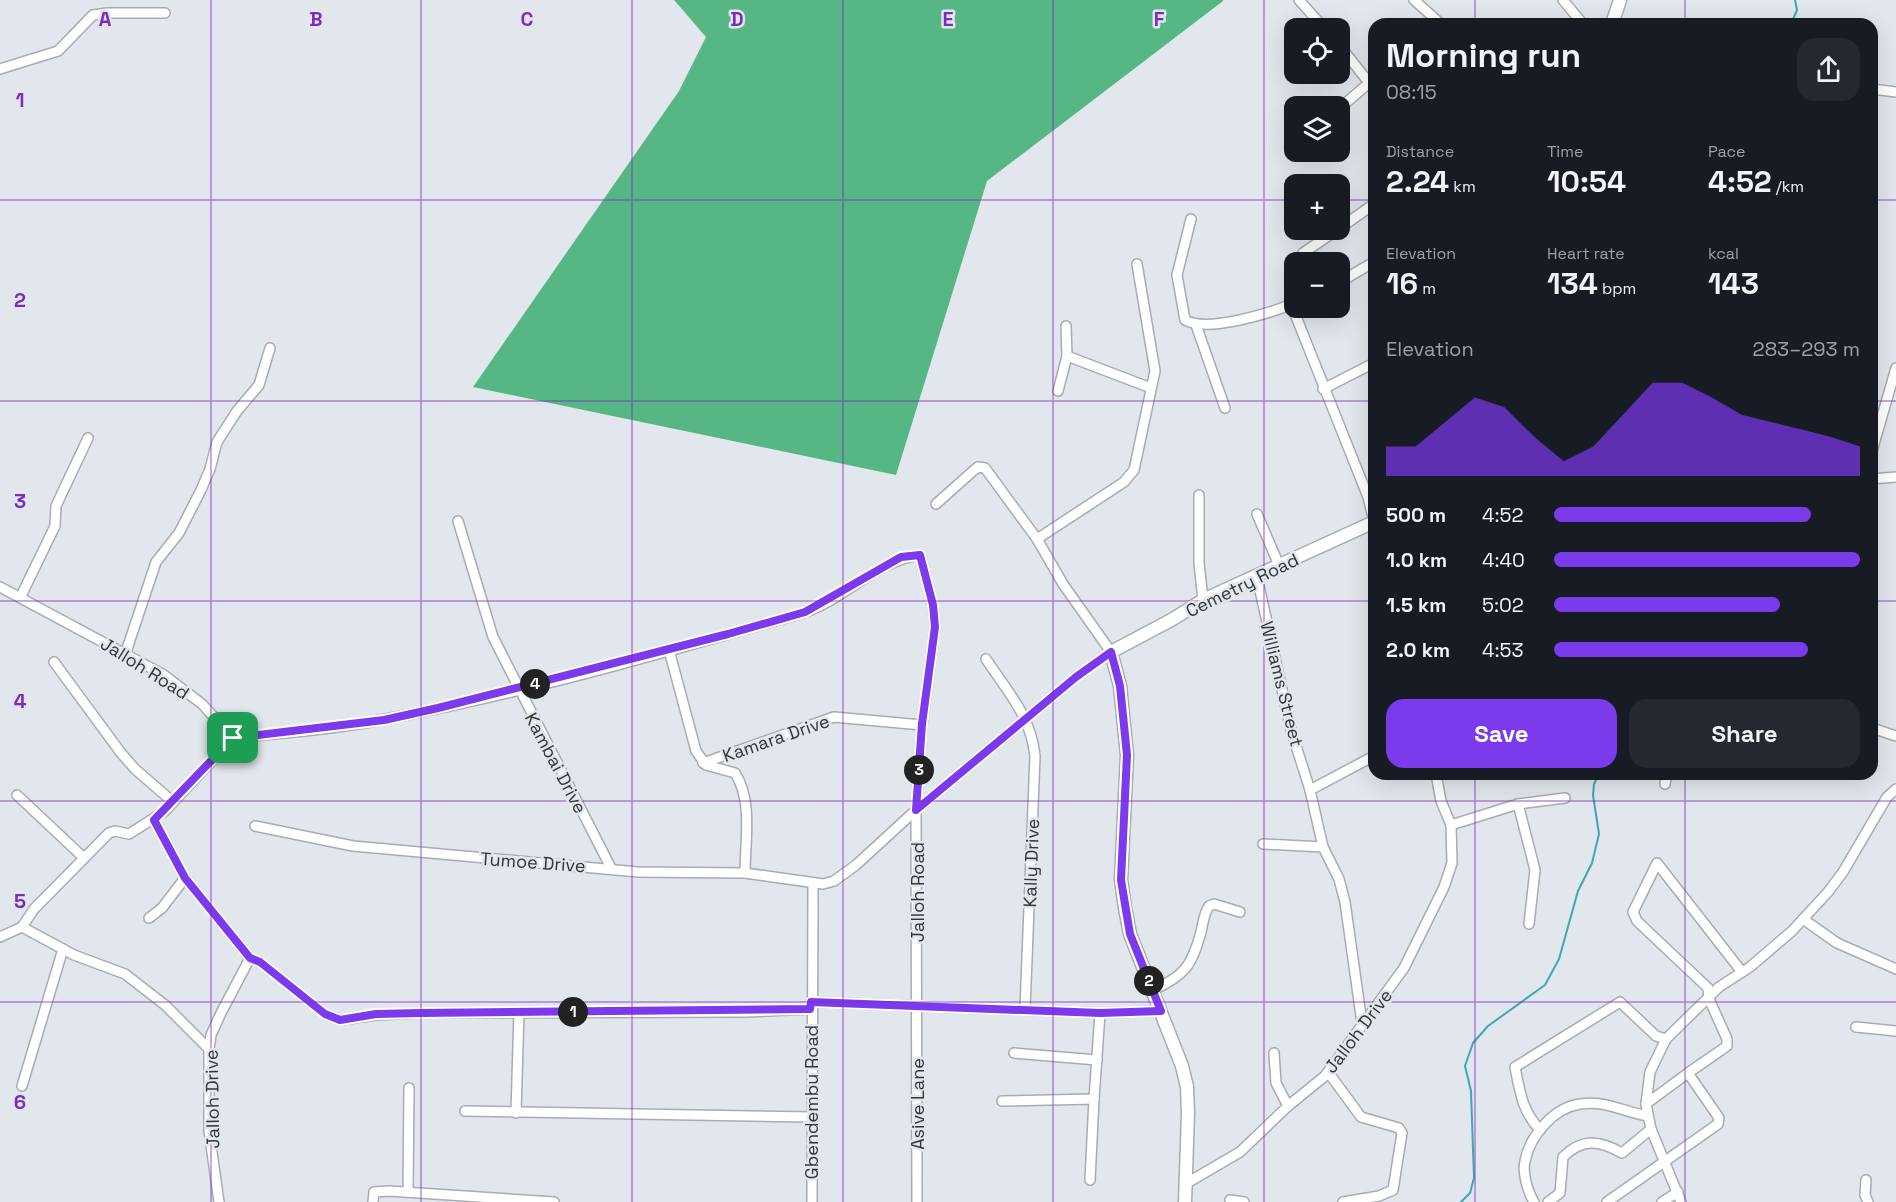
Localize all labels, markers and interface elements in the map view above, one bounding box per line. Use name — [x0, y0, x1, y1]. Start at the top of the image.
text: A — [99, 6, 112, 32]
text: B — [309, 6, 323, 32]
text: C — [521, 6, 534, 32]
text: D — [730, 6, 744, 32]
text: E — [942, 6, 954, 32]
text: F — [1154, 6, 1165, 32]
map controls — [1284, 18, 1350, 318]
button: locate — [1284, 18, 1350, 84]
text: Morning run — [1386, 35, 1581, 77]
button: share — [1797, 38, 1860, 101]
text: 08:15 — [1386, 79, 1437, 105]
text: 1 — [15, 87, 25, 113]
button: layers — [1284, 96, 1350, 162]
text: Distance — [1386, 141, 1454, 162]
text: Time — [1547, 141, 1583, 162]
text: Pace — [1708, 141, 1745, 162]
text: 2.24 — [1386, 162, 1449, 201]
text: 10:54 — [1547, 162, 1626, 201]
text: 4:52 — [1708, 162, 1772, 201]
button: + — [1284, 174, 1350, 240]
text: km — [1449, 176, 1476, 197]
text: /km — [1772, 176, 1804, 197]
text: Elevation — [1386, 243, 1456, 264]
text: Heart rate — [1547, 243, 1625, 264]
text: kcal — [1708, 243, 1739, 264]
button: − — [1284, 252, 1350, 318]
text: 16 — [1386, 264, 1418, 303]
text: 134 — [1547, 264, 1598, 303]
text: 143 — [1708, 264, 1759, 303]
text: m — [1418, 278, 1436, 299]
text: bpm — [1598, 278, 1636, 299]
text: 2 — [14, 287, 26, 313]
text: Elevation — [1386, 336, 1474, 362]
text: 283–293 m — [1753, 336, 1860, 362]
text: 3 — [14, 488, 26, 514]
text: 500 m — [1386, 502, 1446, 528]
text: 4:52 — [1482, 502, 1523, 528]
text: 1.0 km — [1386, 547, 1447, 573]
text: 4:40 — [1482, 547, 1525, 573]
street label: Cemetry Road — [1182, 548, 1302, 622]
text: 1.5 km — [1386, 592, 1446, 618]
text: 5:02 — [1482, 592, 1524, 618]
street label: Williams Street — [1255, 619, 1309, 749]
street label: Jalloh Road — [96, 632, 194, 704]
text: 2.0 km — [1386, 637, 1450, 663]
text: 4:53 — [1482, 637, 1524, 663]
pin: 4 — [520, 669, 550, 699]
text: 4 — [530, 673, 540, 694]
text: 4 — [14, 688, 27, 714]
button: Save — [1386, 699, 1617, 768]
button: Share — [1629, 699, 1860, 768]
street label: Kambai Drive — [520, 709, 592, 817]
street label: Kamara Drive — [719, 709, 833, 767]
pin — [207, 712, 258, 763]
icon: arrive — [216, 721, 249, 754]
pin: 3 — [904, 755, 934, 785]
text: 3 — [914, 759, 924, 780]
street label: Kally Drive — [1018, 818, 1044, 908]
street label: Jalloh Road — [906, 842, 929, 942]
street label: Tumoe Drive — [480, 847, 586, 877]
text: 5 — [14, 888, 26, 914]
pin: 2 — [1134, 966, 1164, 996]
text: 2 — [1144, 970, 1154, 991]
street label: Jalloh Drive — [1319, 984, 1397, 1078]
pin: 1 — [558, 997, 588, 1027]
text: 1 — [569, 1001, 577, 1022]
street label: Gbendembu Road — [800, 1025, 823, 1179]
street label: Jalloh Drive — [200, 1049, 224, 1149]
street label: Asive Lane — [906, 1058, 929, 1150]
text: 6 — [14, 1089, 26, 1115]

